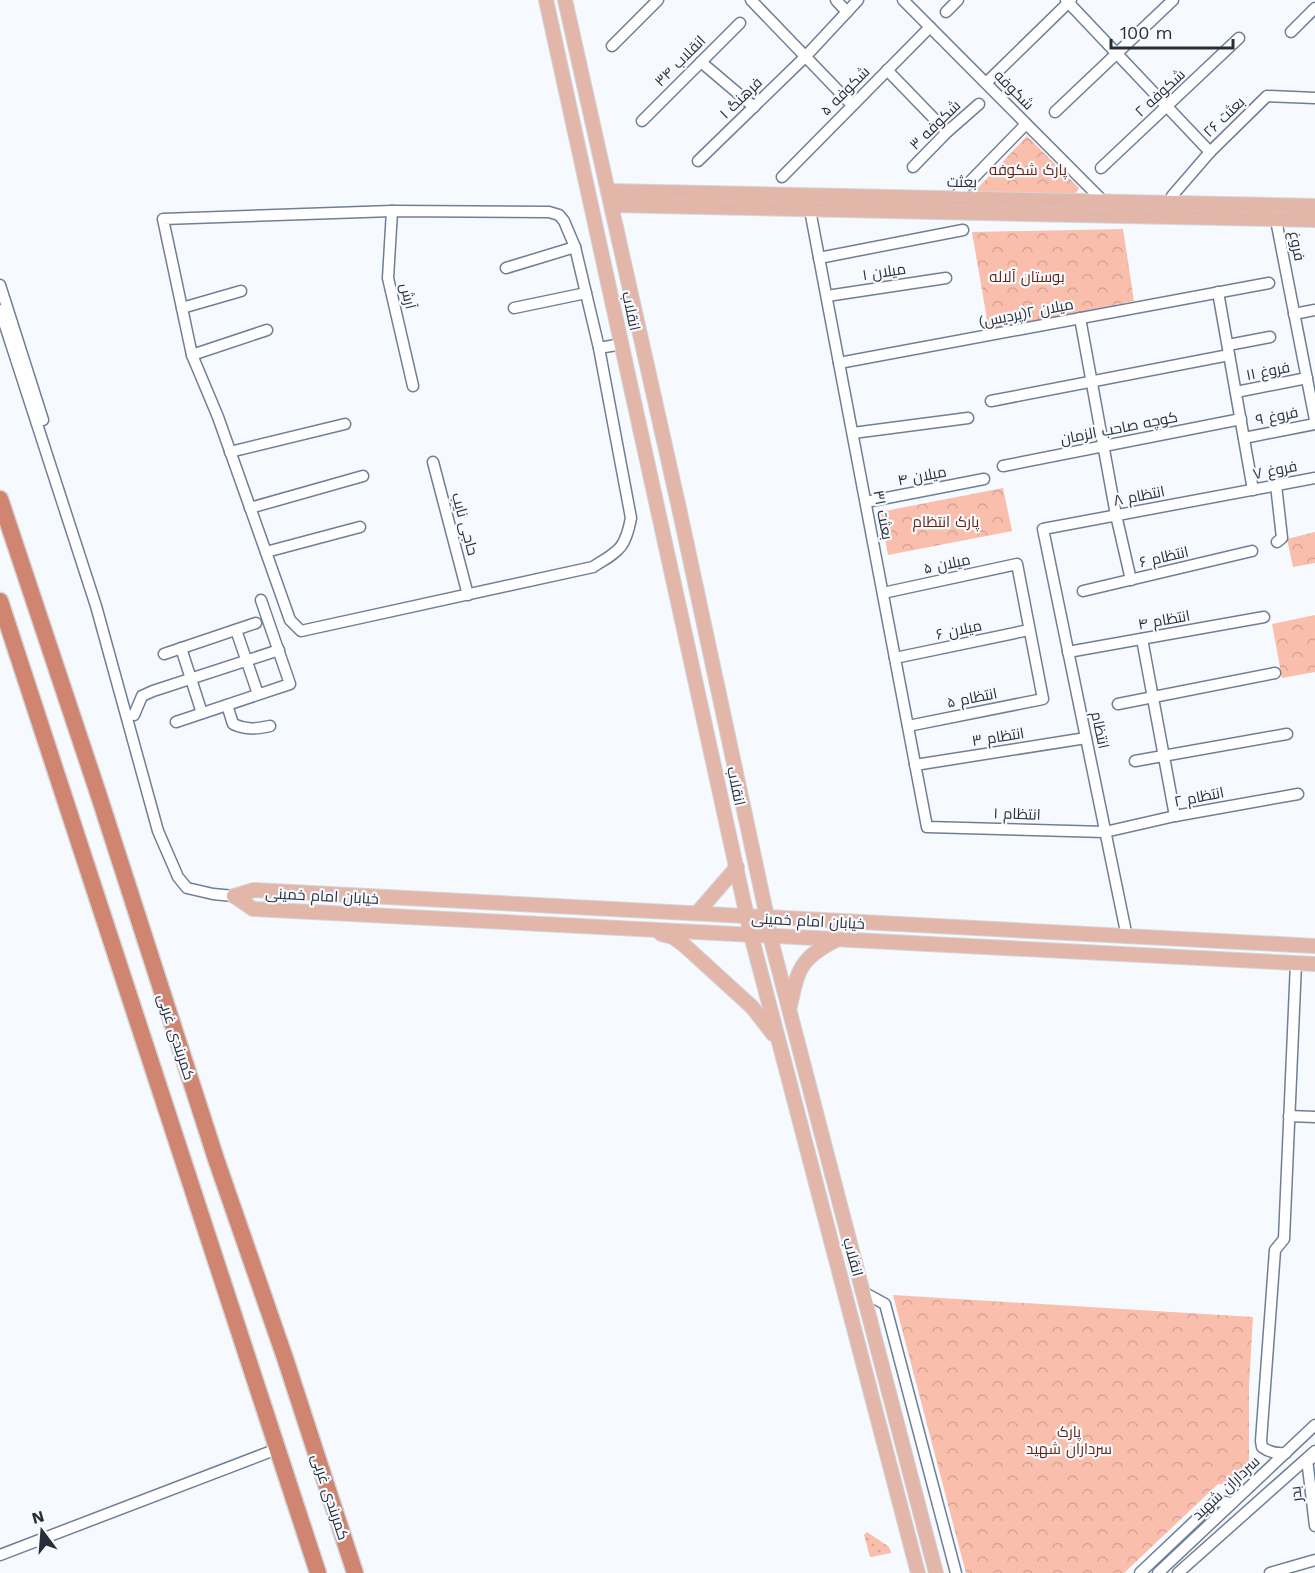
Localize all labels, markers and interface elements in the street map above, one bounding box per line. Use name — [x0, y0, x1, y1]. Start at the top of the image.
scale bar — [1111, 12, 1232, 50]
text: 100 m — [1120, 22, 1173, 43]
street label: انقلاب ۳۴ — [651, 32, 709, 90]
street label: شکوفه ۵ — [817, 63, 873, 119]
street label: شکوفه ۲ — [1131, 65, 1189, 121]
street label: شکوفه — [990, 66, 1038, 114]
street label: فرهنگ ۱ — [716, 73, 766, 123]
street label: بعثت ۲۶ — [1200, 93, 1248, 141]
street label: شکوفه ۳ — [906, 96, 964, 154]
park label: پارک شکوفه — [989, 161, 1067, 180]
street label: بعثت — [947, 173, 977, 191]
street label: فروغ — [1283, 230, 1309, 263]
street label: میلان ۱ — [861, 260, 907, 285]
park label: بوستان آلاله — [989, 268, 1065, 287]
street label: آرش — [395, 281, 420, 311]
street label: انقلاب — [618, 290, 644, 332]
street label: میلان ۲(پردیس) — [977, 295, 1075, 332]
street label: فروغ ۱۱ — [1244, 358, 1292, 386]
street label: فروغ ۹ — [1254, 403, 1300, 431]
street label: کوچه صاحب الزمان — [1059, 408, 1179, 449]
street label: فروغ ۷ — [1251, 457, 1299, 485]
street label: میلان ۴ — [896, 462, 948, 491]
street label: انتظام ۸ — [1112, 482, 1166, 511]
street label: بعثت ۳۱ — [869, 489, 897, 541]
street label: حاجی نایب — [447, 491, 482, 558]
park label: پارک انتظام — [913, 513, 979, 532]
street label: انتظام ۶ — [1138, 543, 1191, 572]
street label: میلان ۵ — [922, 550, 972, 579]
street label: انتظام ۴ — [1137, 607, 1192, 634]
street label: میلان ۶ — [934, 616, 984, 645]
street label: انتظام ۵ — [945, 684, 999, 713]
street label: انتظام — [1086, 710, 1113, 750]
street label: انتظام ۳ — [971, 724, 1026, 751]
street label: انقلاب — [723, 765, 749, 807]
street label: انتظام ۲ — [1172, 783, 1226, 812]
street label: انتظام ۱ — [993, 804, 1041, 825]
street label: خیابان امام خمینی — [265, 884, 379, 909]
street label: خیابان امام خمینی — [751, 909, 865, 934]
street label: کمربندی غربی — [153, 992, 198, 1083]
street label: انقلاب — [839, 1236, 867, 1278]
park label: پارک سرداران شهید — [1026, 1423, 1112, 1459]
street label: کمربندی غربی — [307, 1452, 352, 1543]
street label: سرداران شهید — [1188, 1452, 1264, 1525]
street label: بدر — [1286, 1485, 1306, 1504]
north arrow — [12, 1501, 72, 1561]
text: N — [30, 1506, 46, 1528]

